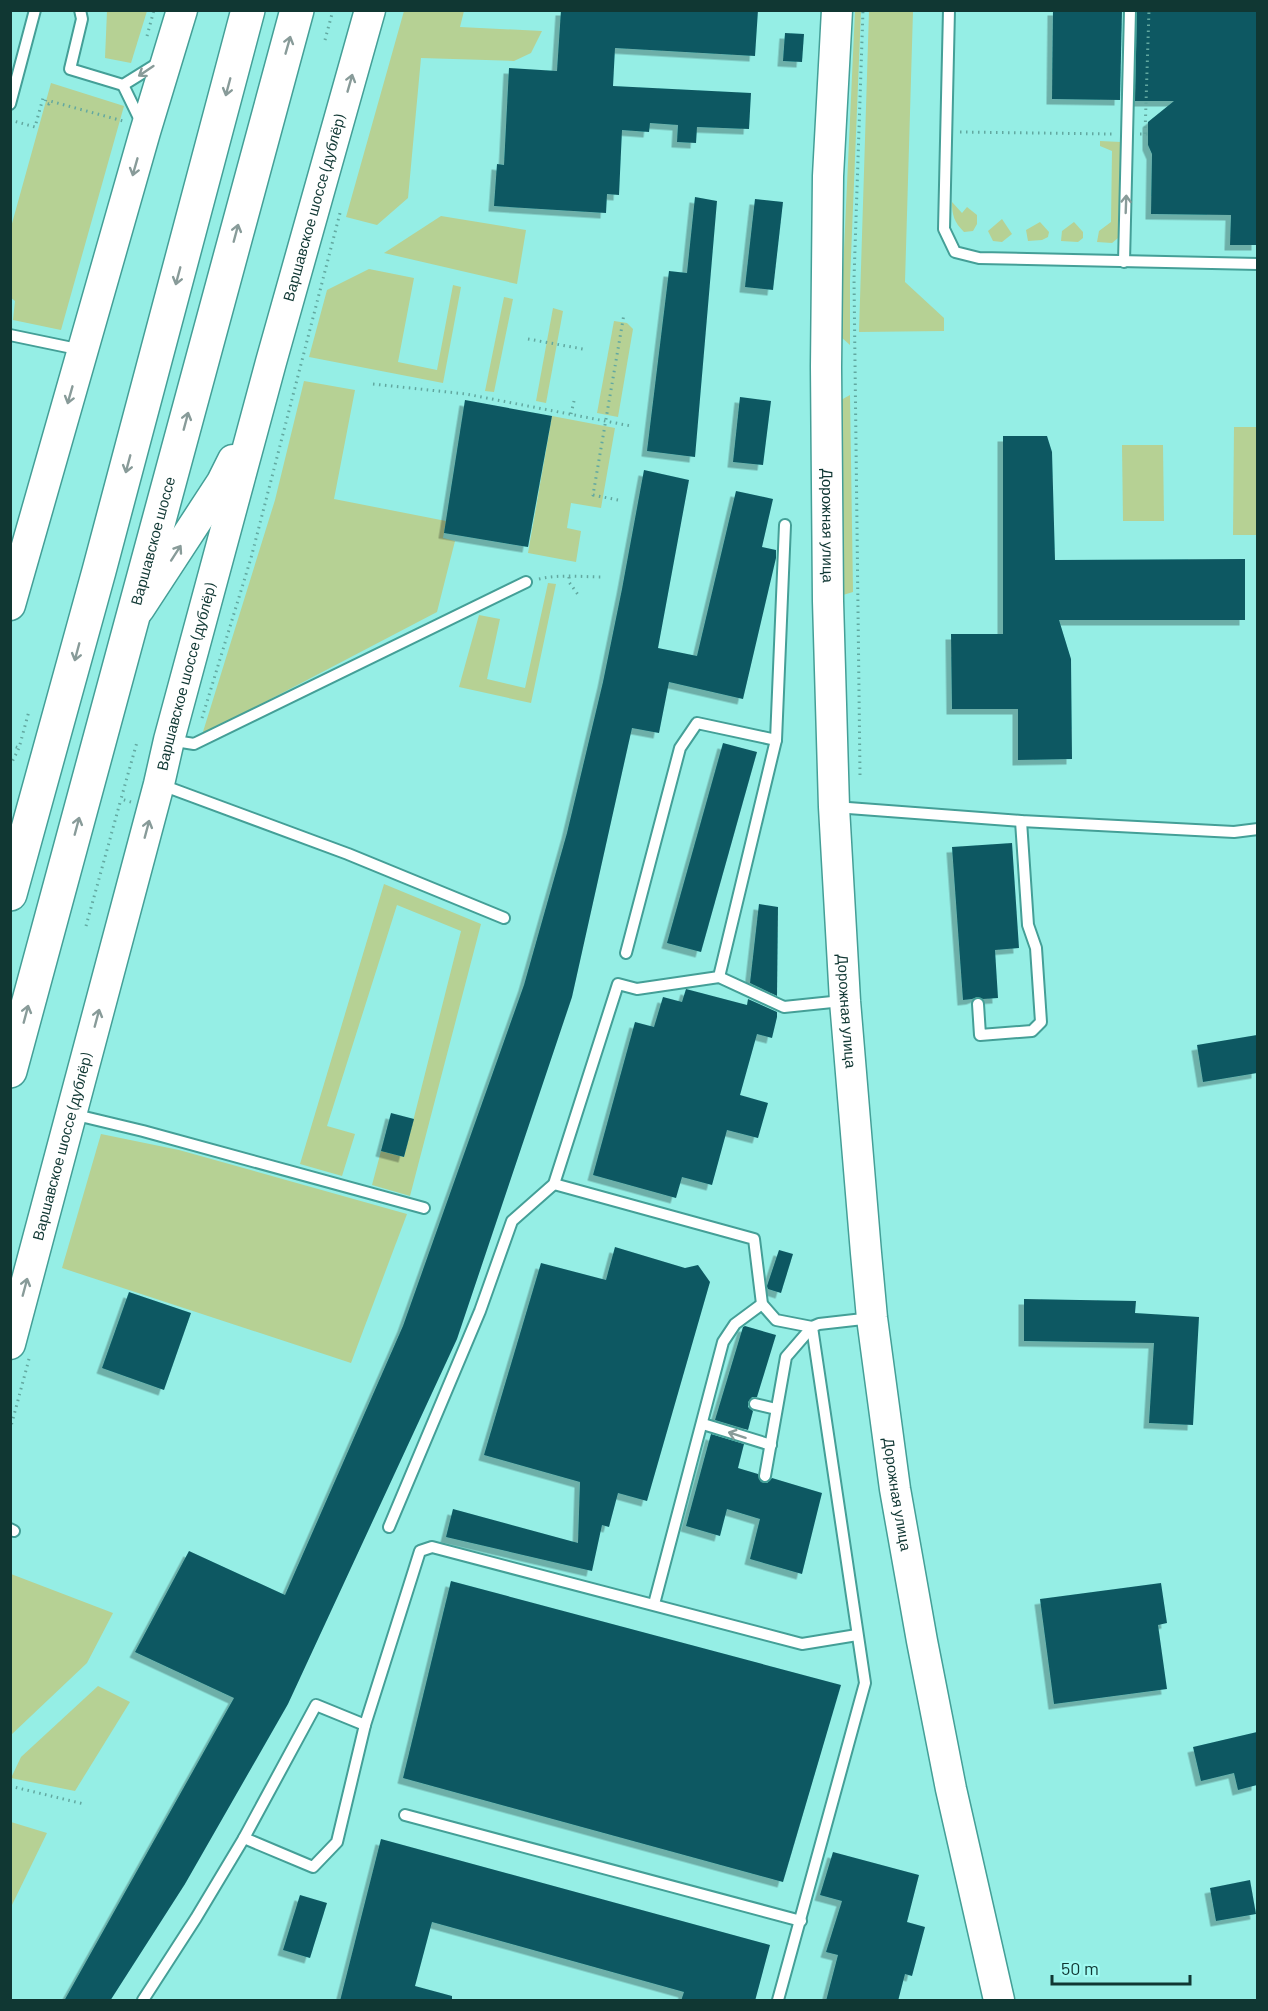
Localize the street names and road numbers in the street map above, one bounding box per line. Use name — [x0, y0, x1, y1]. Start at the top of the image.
street label: Варшавское шоссе (дублёр) — [278, 112, 348, 303]
street label: Дорожная улица — [819, 469, 838, 584]
street label: Варшавское шоссе — [126, 474, 178, 607]
street label: Варшавское шоссе (дублёр) — [152, 581, 219, 772]
street label: Дорожная улица — [834, 954, 861, 1070]
street label: Варшавское шоссе (дублёр) — [28, 1051, 95, 1242]
street label: Дорожная улица — [880, 1437, 916, 1553]

